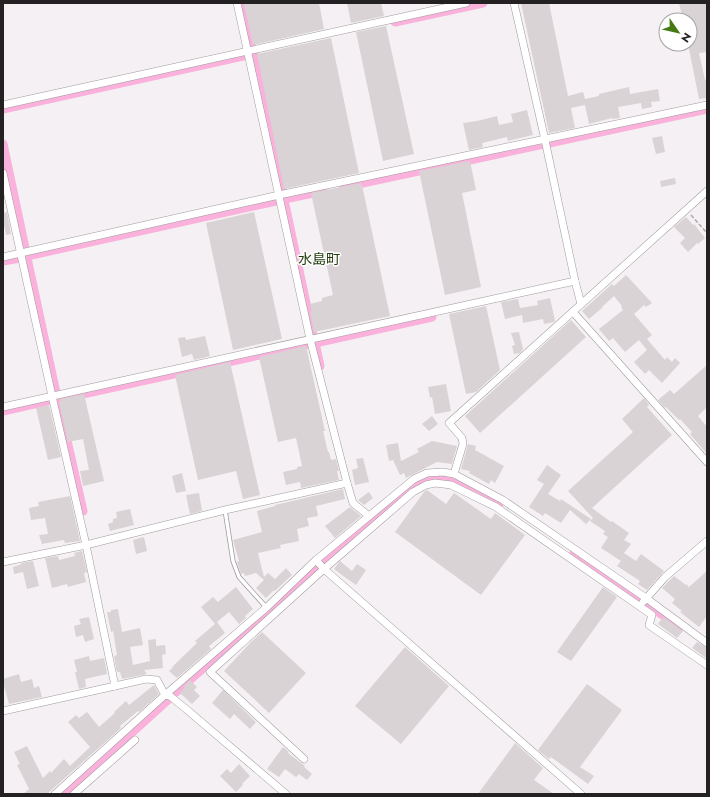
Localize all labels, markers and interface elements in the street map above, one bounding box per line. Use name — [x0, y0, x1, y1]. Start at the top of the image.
north arrow — [658, 12, 698, 52]
text: N — [677, 29, 695, 46]
district label: 水島町 — [298, 249, 340, 269]

